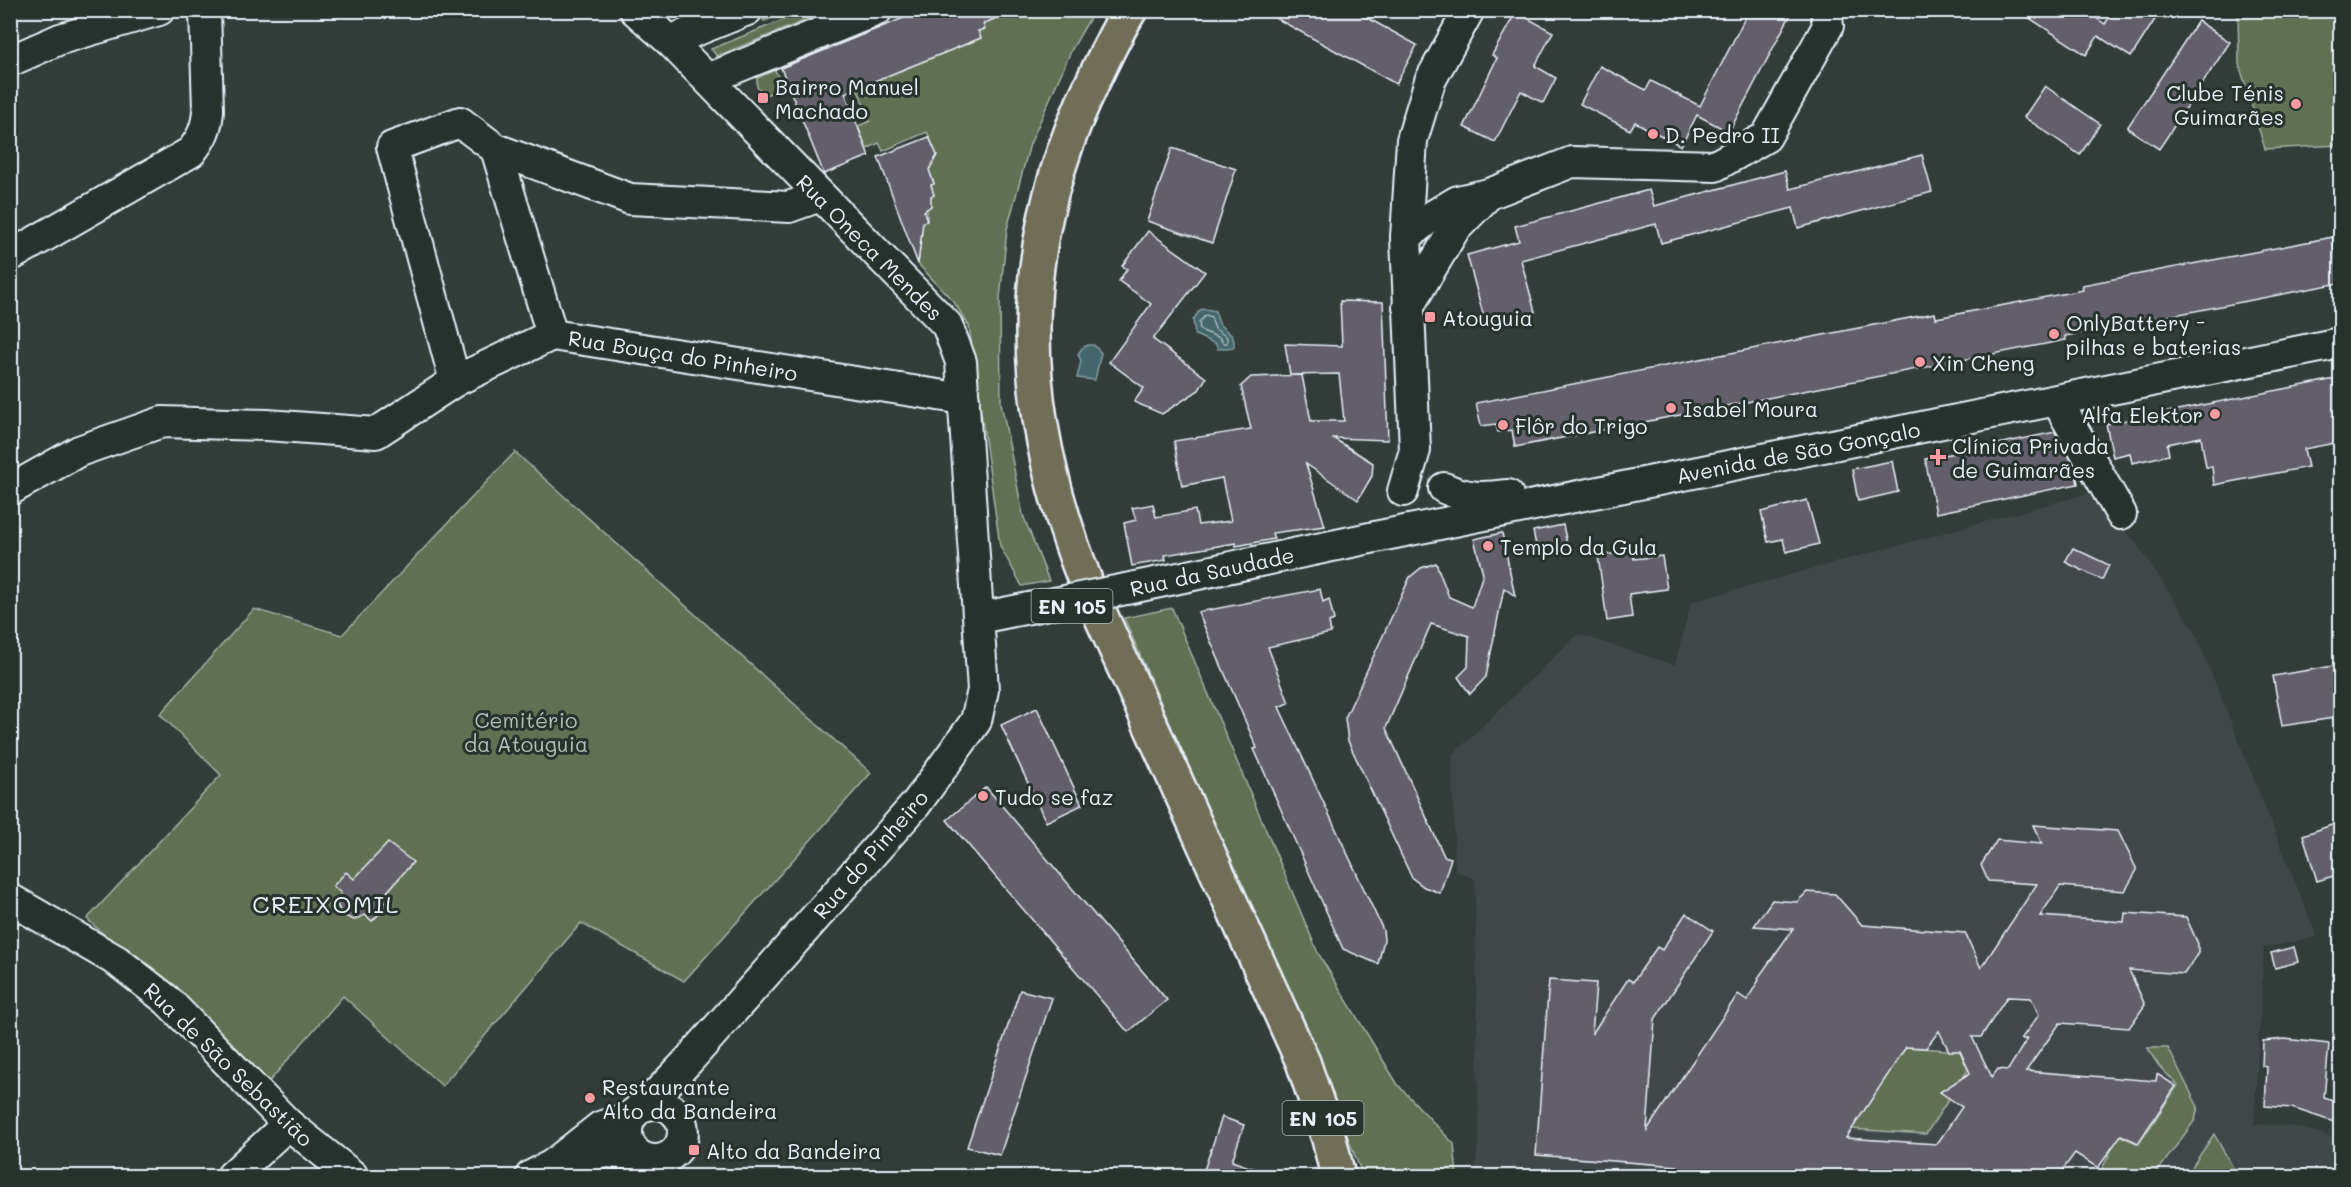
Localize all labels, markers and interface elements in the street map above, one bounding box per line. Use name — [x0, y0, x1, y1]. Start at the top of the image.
place label: Bairro Manuel Machado — [775, 73, 919, 124]
place label: Clube Ténis Guimarães — [2166, 79, 2284, 130]
marker: Bairro Manuel Machado — [756, 91, 770, 105]
marker: Clube Ténis Guimarães — [2289, 97, 2303, 111]
place label: D. Pedro II — [1665, 121, 1780, 148]
marker: D. Pedro II — [1646, 127, 1660, 141]
street label: Rua Oneca Mendes — [791, 168, 949, 326]
place label: Atouguia — [1442, 304, 1533, 331]
place label: OnlyBattery - pilhas e baterias — [2066, 309, 2241, 360]
marker: Atouguia — [1423, 310, 1437, 324]
street label: Rua Bouça do Pinheiro — [567, 324, 799, 386]
marker: OnlyBattery - pilhas e baterias — [2047, 327, 2061, 341]
place label: Xin Cheng — [1932, 349, 2034, 376]
marker: Xin Cheng — [1913, 355, 1927, 369]
place label: Isabel Moura — [1683, 395, 1818, 422]
marker: Isabel Moura — [1664, 401, 1678, 415]
place label: Alfa Elektor — [2082, 401, 2203, 428]
marker: Alfa Elektor — [2208, 407, 2222, 421]
place label: Flôr do Trigo — [1515, 412, 1648, 439]
street label: Avenida de São Gonçalo — [1674, 415, 1922, 489]
marker: Flôr do Trigo — [1496, 418, 1510, 432]
place label: Clínica Privada de Guimarães — [1952, 432, 2109, 483]
marker: Clínica Privada de Guimarães — [1929, 448, 1947, 466]
place label: Templo da Gula — [1500, 533, 1657, 560]
marker: Templo da Gula — [1481, 539, 1495, 553]
street label: Rua da Saudade — [1128, 540, 1296, 602]
road number: EN 105 — [1032, 589, 1112, 623]
park label: Cemitério da Atouguia — [464, 706, 588, 757]
place label: Tudo se faz — [995, 783, 1114, 810]
street label: Rua do Pinheiro — [807, 784, 933, 924]
marker: Tudo se faz — [976, 789, 990, 803]
district label: CREIXOMIL — [252, 888, 400, 919]
street label: Rua de São Sebastião — [139, 976, 319, 1152]
place label: Restaurante Alto da Bandeira — [602, 1073, 777, 1124]
marker: Restaurante Alto da Bandeira — [583, 1091, 597, 1105]
road number: EN 105 — [1282, 1101, 1364, 1135]
place label: Alto da Bandeira — [706, 1137, 881, 1164]
marker: Alto da Bandeira — [687, 1143, 701, 1157]

